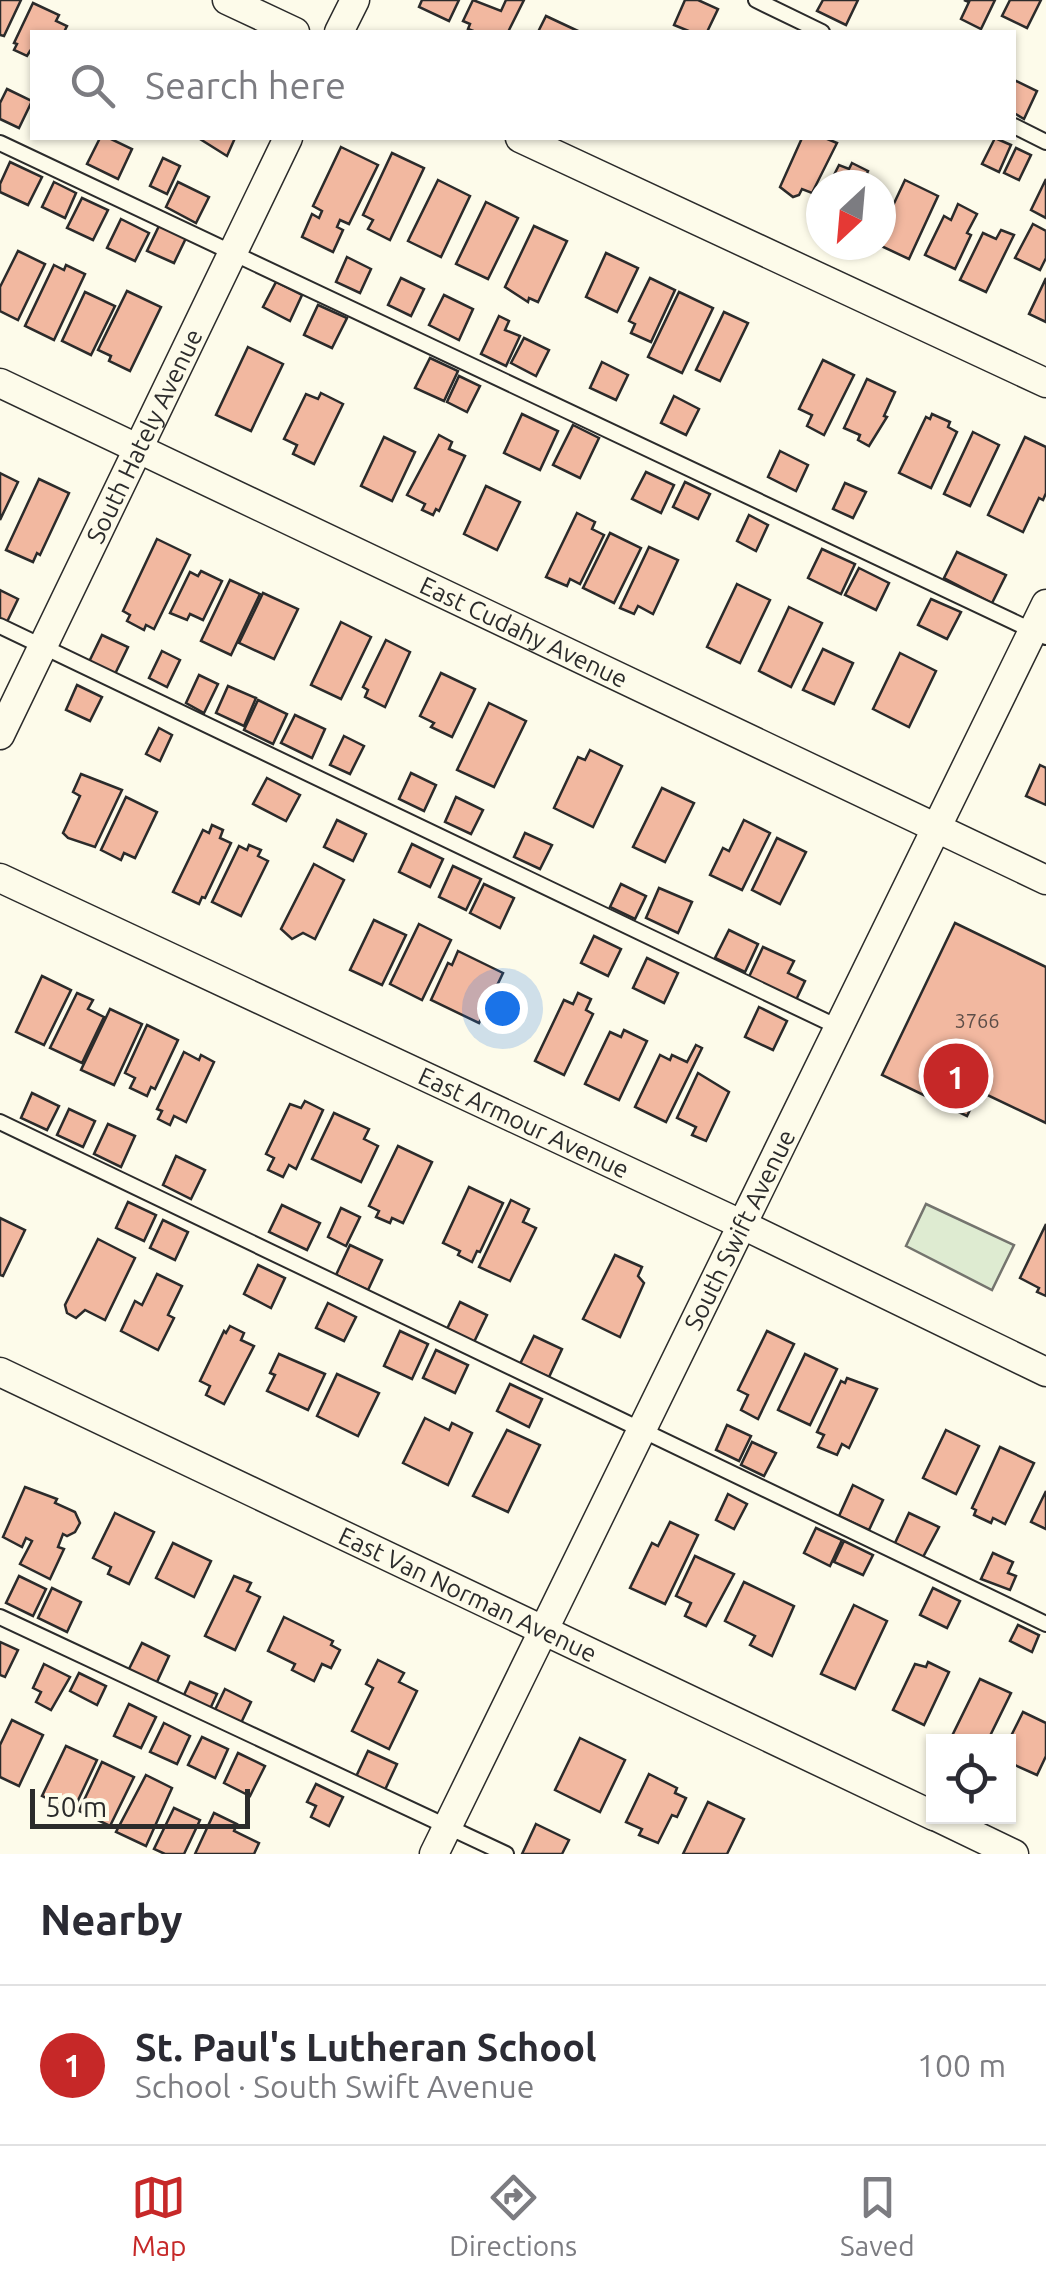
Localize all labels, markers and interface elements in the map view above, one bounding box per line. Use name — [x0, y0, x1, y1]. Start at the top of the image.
search box — [30, 30, 1016, 140]
icon: search — [65, 58, 120, 113]
text: Search here — [145, 64, 346, 106]
north arrow — [806, 170, 896, 260]
street label: South Hately Avenue — [81, 324, 208, 548]
street label: East Cudahy Avenue — [416, 571, 632, 693]
your location — [477, 983, 528, 1034]
house number: 3766 — [954, 1009, 1000, 1032]
pin: 1 — [924, 1038, 988, 1114]
street label: East Armour Avenue — [414, 1061, 633, 1184]
street label: South Swift Avenue — [679, 1125, 801, 1335]
street label: East Van Norman Avenue — [334, 1521, 601, 1668]
map controls — [926, 1734, 1016, 1824]
button: locate — [926, 1734, 1016, 1824]
scale bar — [30, 1784, 250, 1828]
text: 50 m — [45, 1791, 107, 1822]
text: Nearby — [40, 1896, 183, 1943]
text: St. Paul's Lutheran School — [135, 2026, 597, 2068]
text: 1 — [63, 2047, 82, 2083]
text: 100 m — [917, 2047, 1006, 2083]
text: School · South Swift Avenue — [135, 2068, 534, 2104]
tab: Map — [131, 2170, 187, 2261]
tab: Directions — [449, 2170, 577, 2261]
tab: Saved — [840, 2170, 915, 2261]

